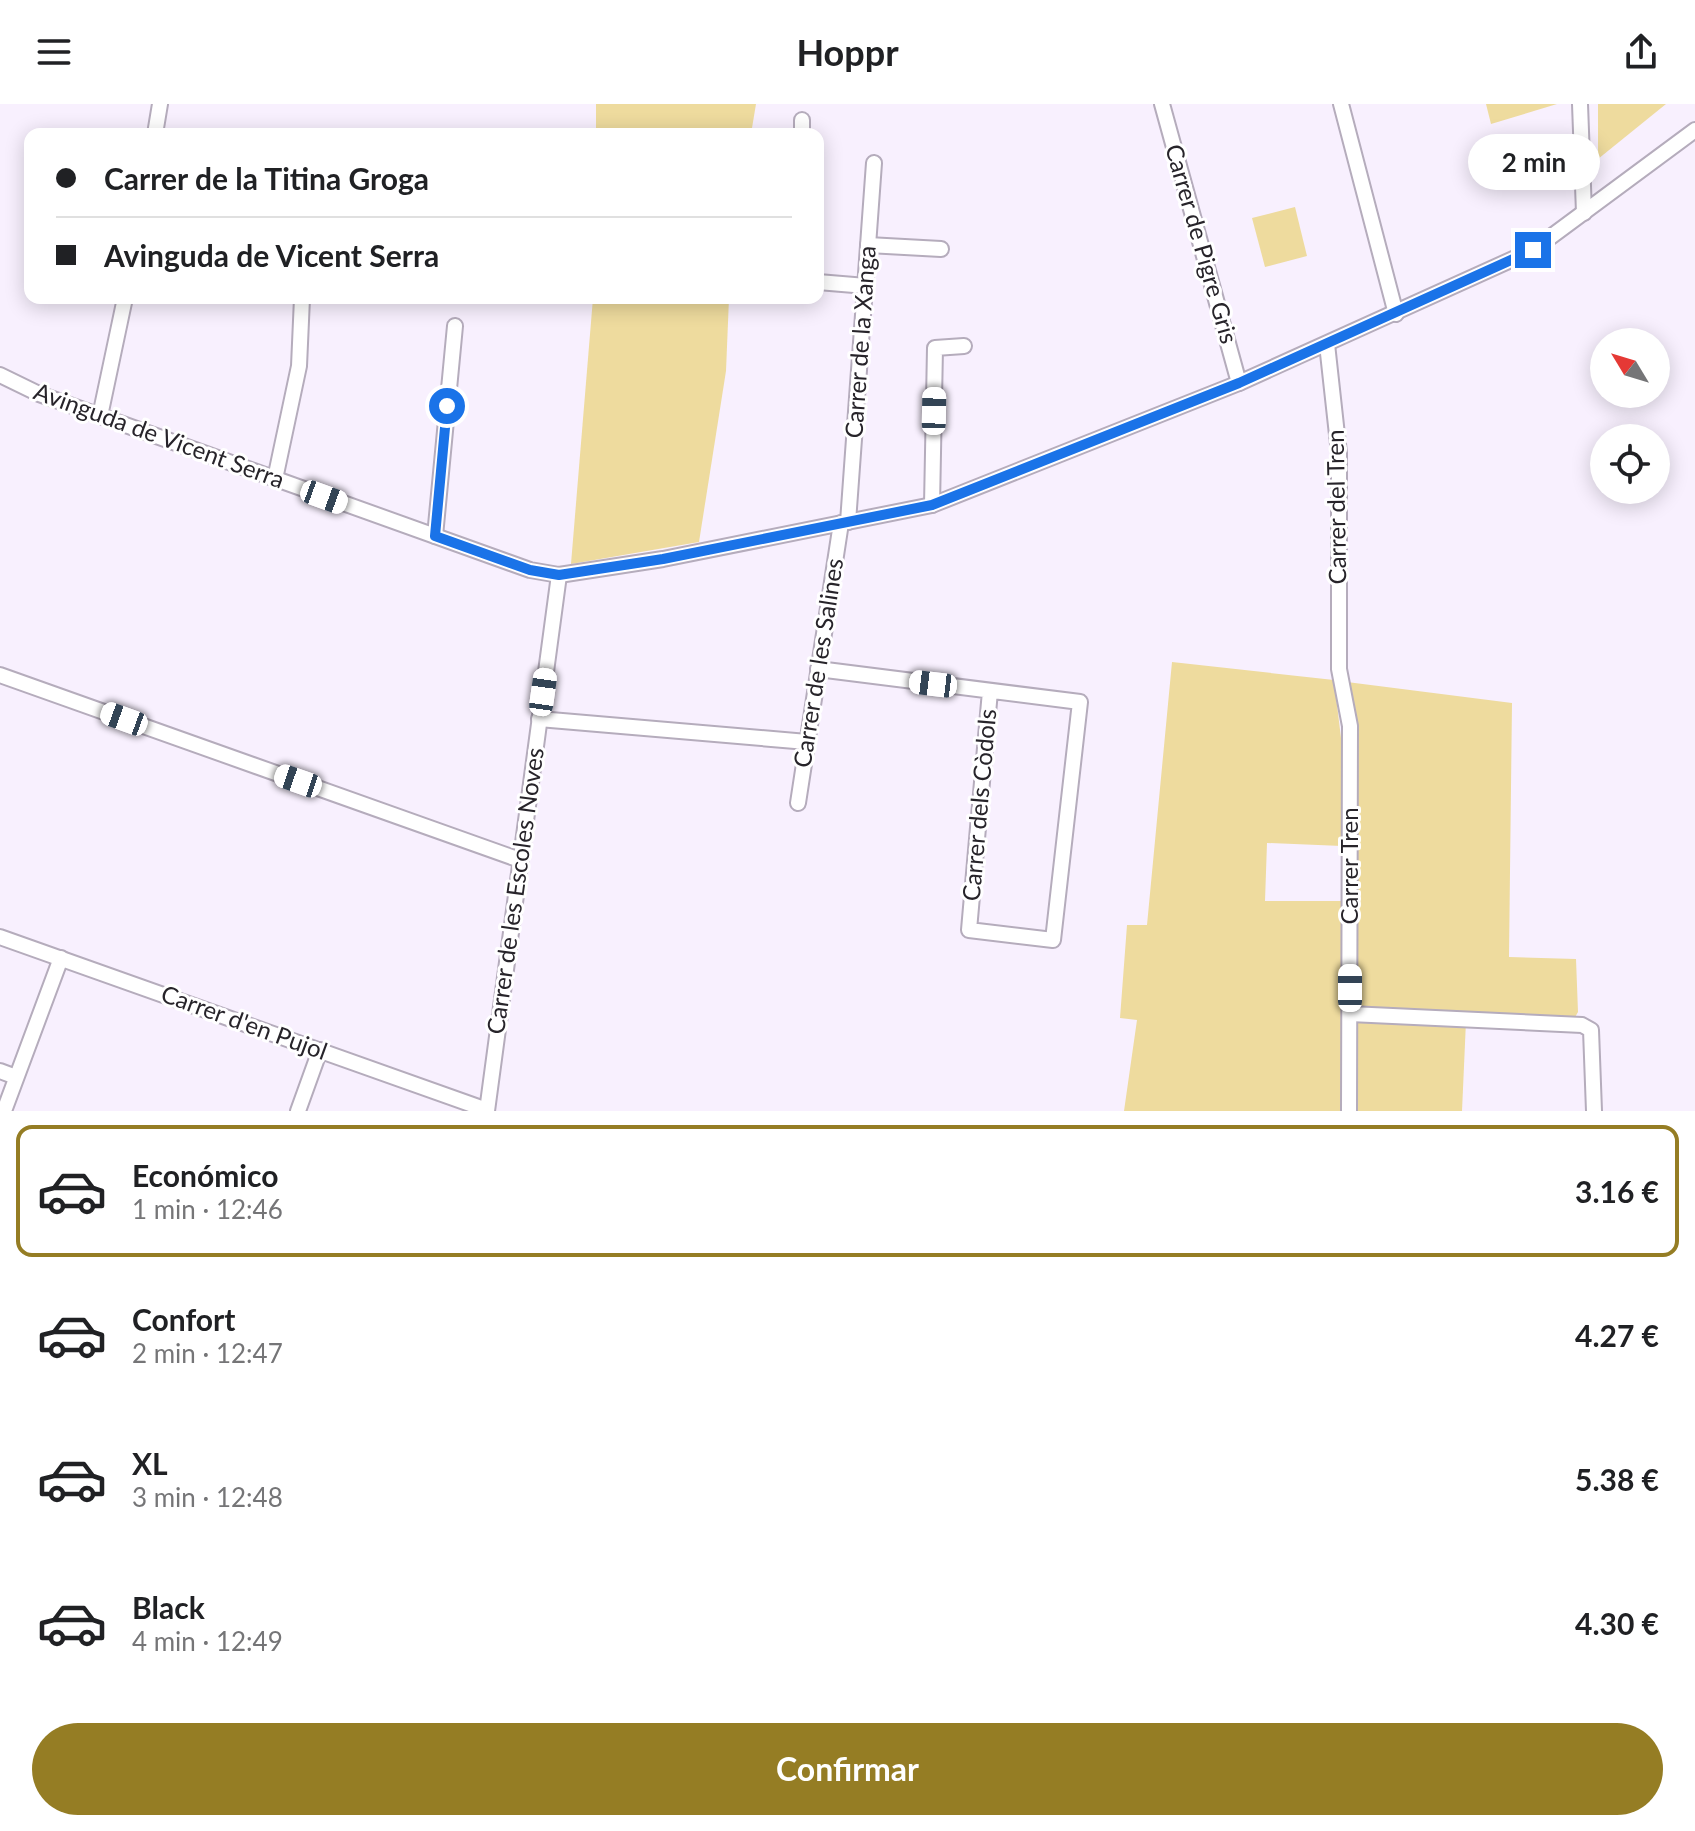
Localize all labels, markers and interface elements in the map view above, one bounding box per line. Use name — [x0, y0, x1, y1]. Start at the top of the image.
icon: menu — [32, 30, 76, 74]
text: Hoppr — [796, 30, 899, 74]
icon: share — [1619, 30, 1663, 74]
callout: 2 min — [1467, 134, 1599, 190]
street label: Carrer de Pigre Gris — [1160, 141, 1245, 347]
text: 2 min — [1502, 146, 1566, 178]
text: Carrer de la Titina Groga — [104, 160, 429, 196]
route end — [1515, 232, 1551, 268]
text: Avinguda de Vicent Serra — [104, 237, 439, 273]
street label: Carrer de la Xanga — [838, 245, 881, 439]
north arrow — [1590, 328, 1670, 408]
map controls — [1590, 328, 1670, 504]
street label: Avinguda de Vicent Serra — [30, 376, 289, 493]
car — [922, 387, 946, 435]
route start — [429, 388, 465, 424]
button: locate — [1590, 424, 1670, 504]
street label: Carrer del Tren — [1320, 429, 1351, 585]
car — [297, 478, 351, 516]
street label: Carrer de les Salines — [787, 556, 848, 770]
car — [528, 667, 558, 717]
car — [908, 669, 958, 699]
car — [97, 700, 151, 738]
street label: Carrer dels Còdols — [956, 708, 1001, 902]
street label: Carrer de les Escoles Noves — [480, 746, 549, 1036]
car — [271, 762, 325, 800]
street label: Carrer Tren — [1334, 807, 1363, 925]
car — [1338, 964, 1362, 1012]
street label: Carrer d'en Pujol — [157, 978, 332, 1065]
icon: car — [36, 1155, 108, 1227]
text: Económico — [132, 1157, 278, 1193]
text: 3.16 € — [1575, 1173, 1659, 1209]
text: 1 min · 12:46 — [132, 1193, 283, 1225]
icon: car — [36, 1299, 108, 1371]
text: Confort — [132, 1301, 235, 1337]
text: 4.27 € — [1575, 1317, 1659, 1353]
text: 2 min · 12:47 — [132, 1337, 283, 1369]
icon: car — [36, 1443, 108, 1515]
text: XL — [132, 1445, 168, 1481]
text: 5.38 € — [1575, 1461, 1659, 1497]
text: 3 min · 12:48 — [132, 1481, 283, 1513]
icon: car — [36, 1587, 108, 1659]
text: Black — [132, 1589, 205, 1625]
text: 4.30 € — [1575, 1605, 1659, 1641]
text: 4 min · 12:49 — [132, 1625, 283, 1657]
button: Confirmar — [32, 1723, 1663, 1815]

